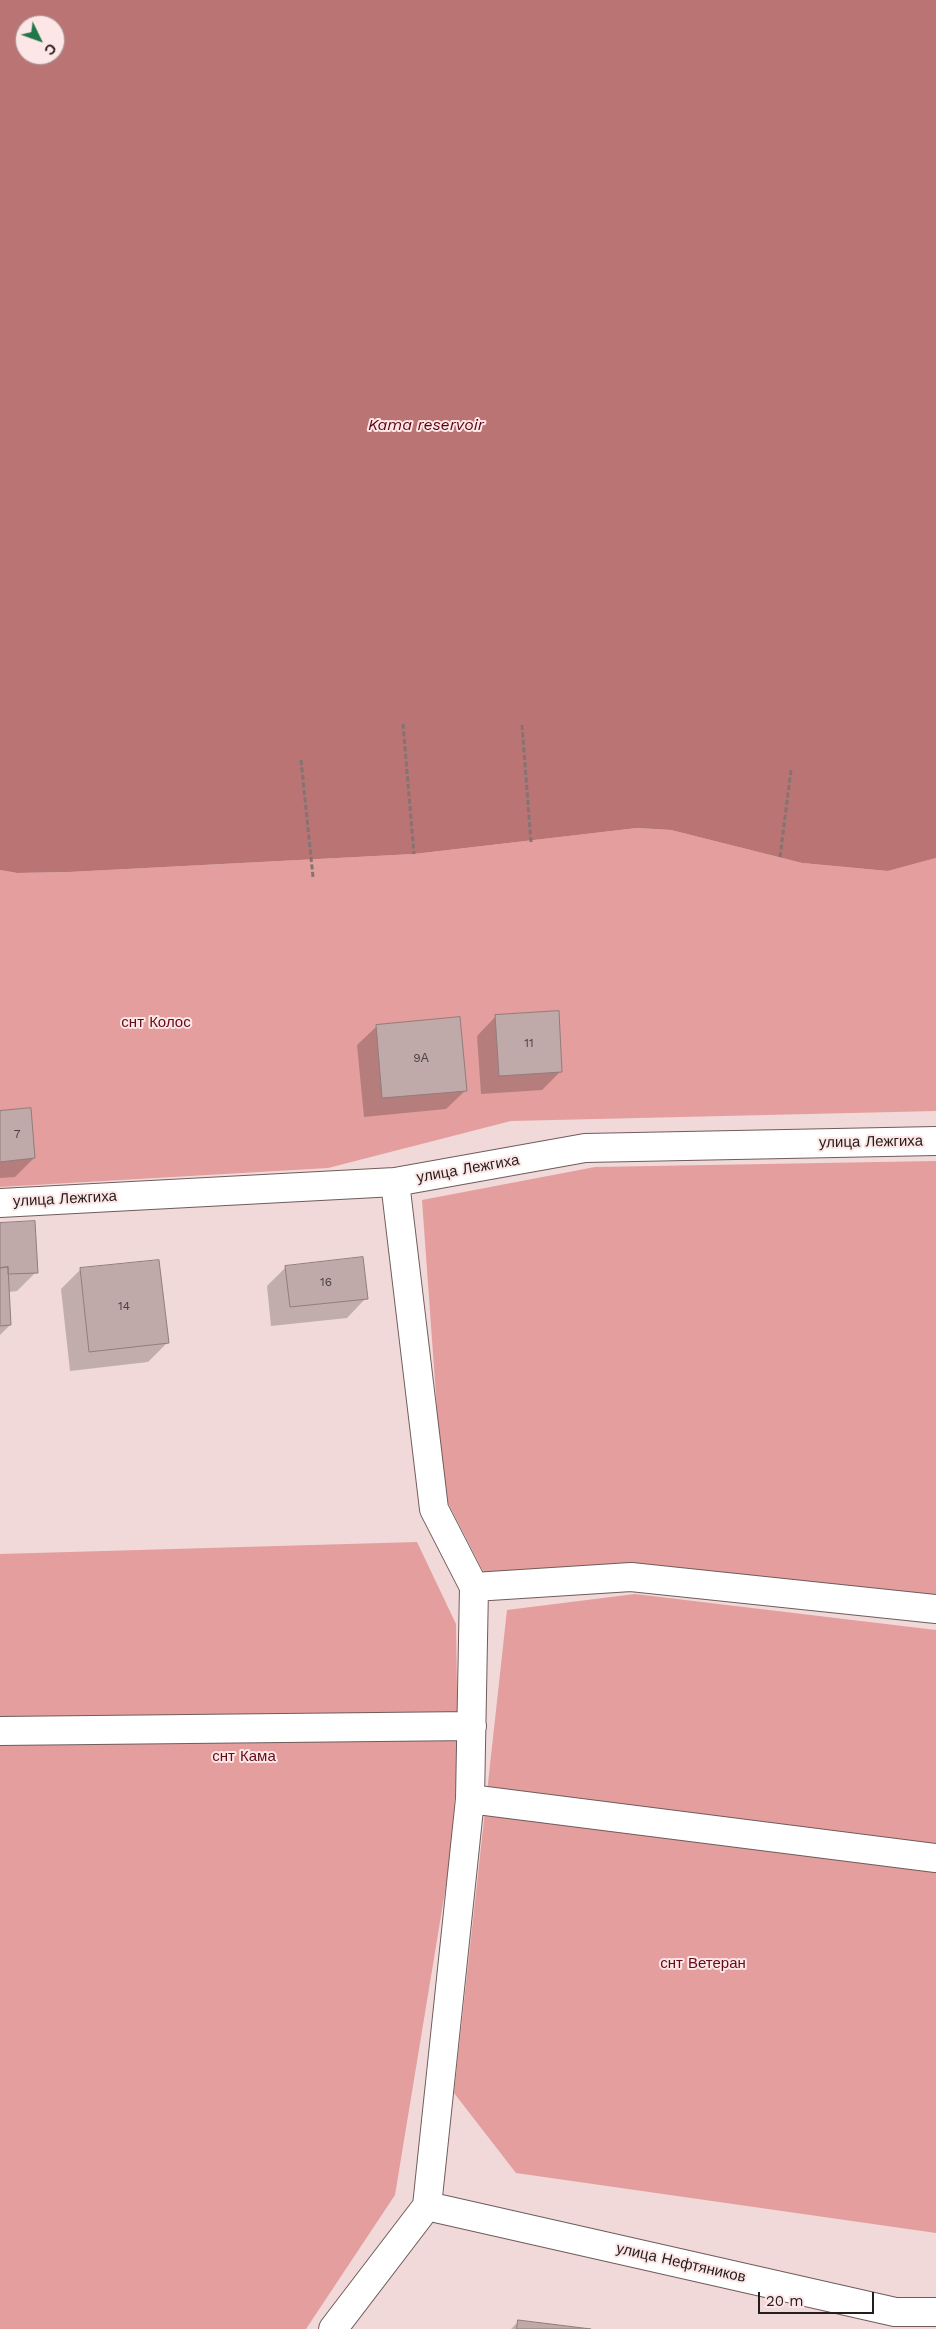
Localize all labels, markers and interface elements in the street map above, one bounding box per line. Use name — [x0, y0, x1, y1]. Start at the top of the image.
north arrow — [15, 15, 65, 65]
text: С — [41, 40, 60, 58]
water label: Kama reservoir — [368, 415, 484, 435]
park label: снт Колос — [121, 1014, 191, 1032]
house number: 11 — [524, 1036, 534, 1050]
house number: 9А — [413, 1051, 429, 1065]
house number: 7 — [14, 1127, 20, 1141]
street label: улица Лежгиха — [819, 1132, 923, 1152]
street label: улица Лежгиха — [415, 1151, 521, 1187]
street label: улица Лежгиха — [13, 1187, 117, 1211]
house number: 16 — [320, 1275, 332, 1289]
house number: 14 — [118, 1299, 130, 1313]
park label: снт Кама — [212, 1748, 276, 1766]
park label: снт Ветеран — [660, 1955, 746, 1973]
street label: улица Нефтяников — [615, 2239, 747, 2287]
scale bar — [761, 2282, 877, 2314]
text: 20 m — [766, 2292, 804, 2310]

